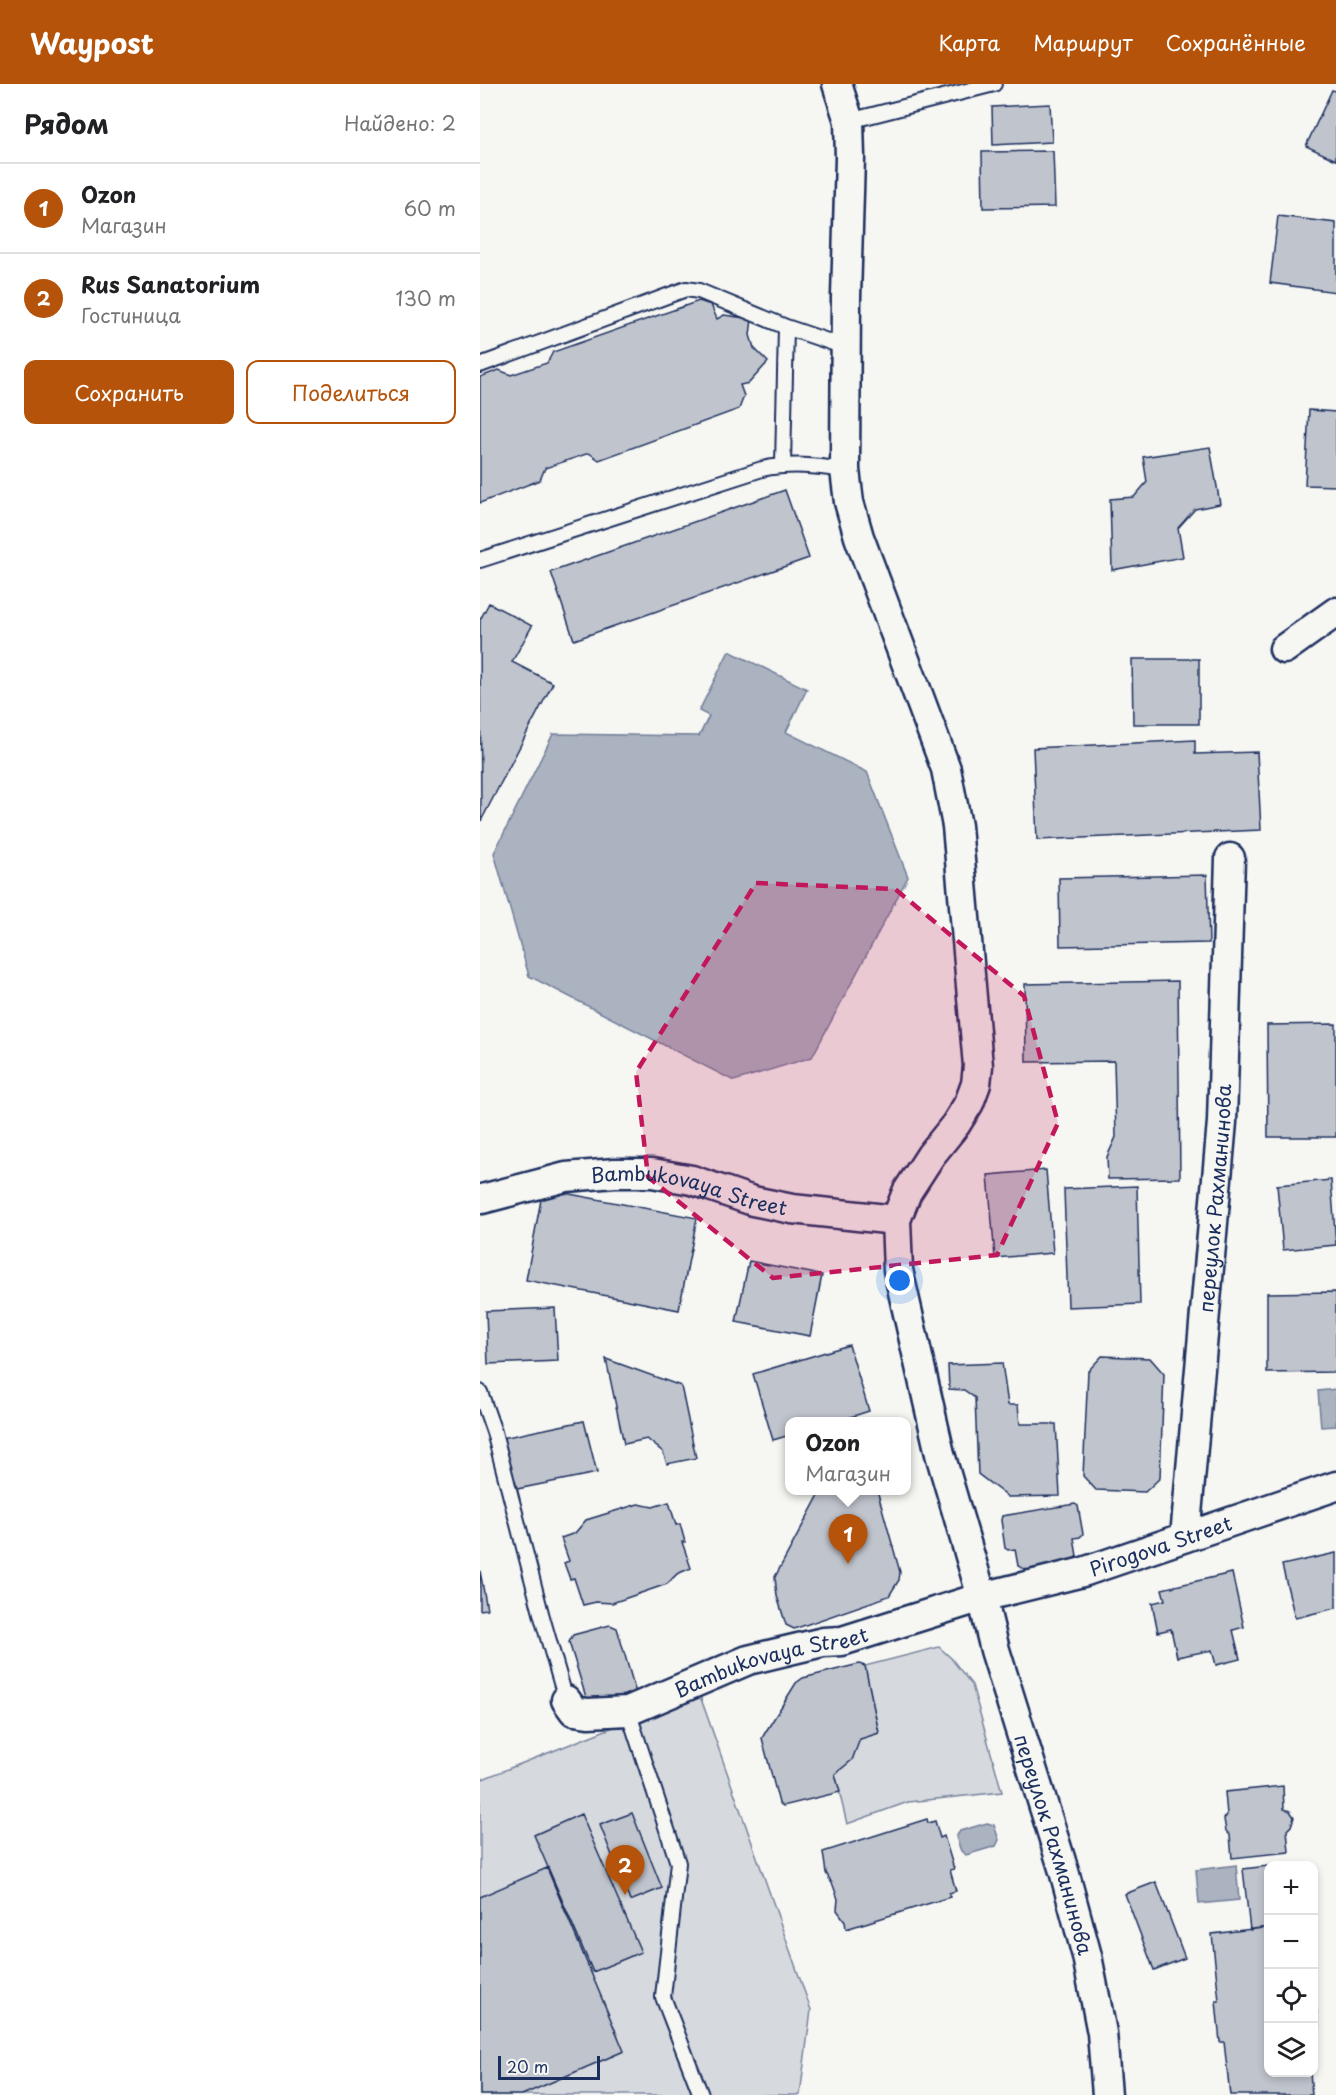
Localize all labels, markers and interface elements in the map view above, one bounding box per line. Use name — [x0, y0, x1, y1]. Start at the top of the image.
text: Waypost — [30, 21, 154, 64]
text: Карта — [939, 26, 1000, 58]
text: Маршрут — [1033, 26, 1133, 58]
text: Сохранённые — [1166, 26, 1306, 58]
text: Рядом — [24, 104, 109, 143]
text: Найдено: 2 — [344, 108, 456, 138]
text: Ozon — [81, 177, 136, 210]
text: 1 — [39, 193, 48, 223]
text: 60 m — [404, 193, 456, 223]
text: Магазин — [81, 210, 167, 240]
text: Rus Sanatorium — [81, 267, 260, 300]
text: 2 — [36, 283, 51, 313]
text: 130 m — [396, 283, 456, 313]
text: Гостиница — [81, 300, 181, 330]
button: Сохранить — [24, 360, 234, 424]
button: Поделиться — [246, 360, 456, 424]
street label: переулок Рахманинова — [1190, 1083, 1238, 1314]
street label: Bambukovaya Street — [589, 1158, 790, 1223]
your location — [885, 1266, 914, 1295]
popup — [785, 1417, 911, 1495]
text: Ozon — [805, 1425, 860, 1458]
text: Магазин — [805, 1458, 891, 1488]
street label: Pirogova Street — [1085, 1508, 1236, 1584]
pin: 1 — [828, 1514, 868, 1564]
street label: Bambukovaya Street — [670, 1619, 872, 1705]
street label: переулок Рахманинова — [1007, 1730, 1101, 1959]
pin: 2 — [606, 1846, 644, 1895]
map controls — [1264, 1861, 1318, 2077]
button: + — [1264, 1861, 1318, 1915]
button: − — [1264, 1915, 1318, 1969]
button: locate — [1264, 1969, 1318, 2023]
button: layers — [1264, 2023, 1318, 2077]
scale bar — [498, 2053, 600, 2080]
text: 20 m — [507, 2054, 548, 2078]

